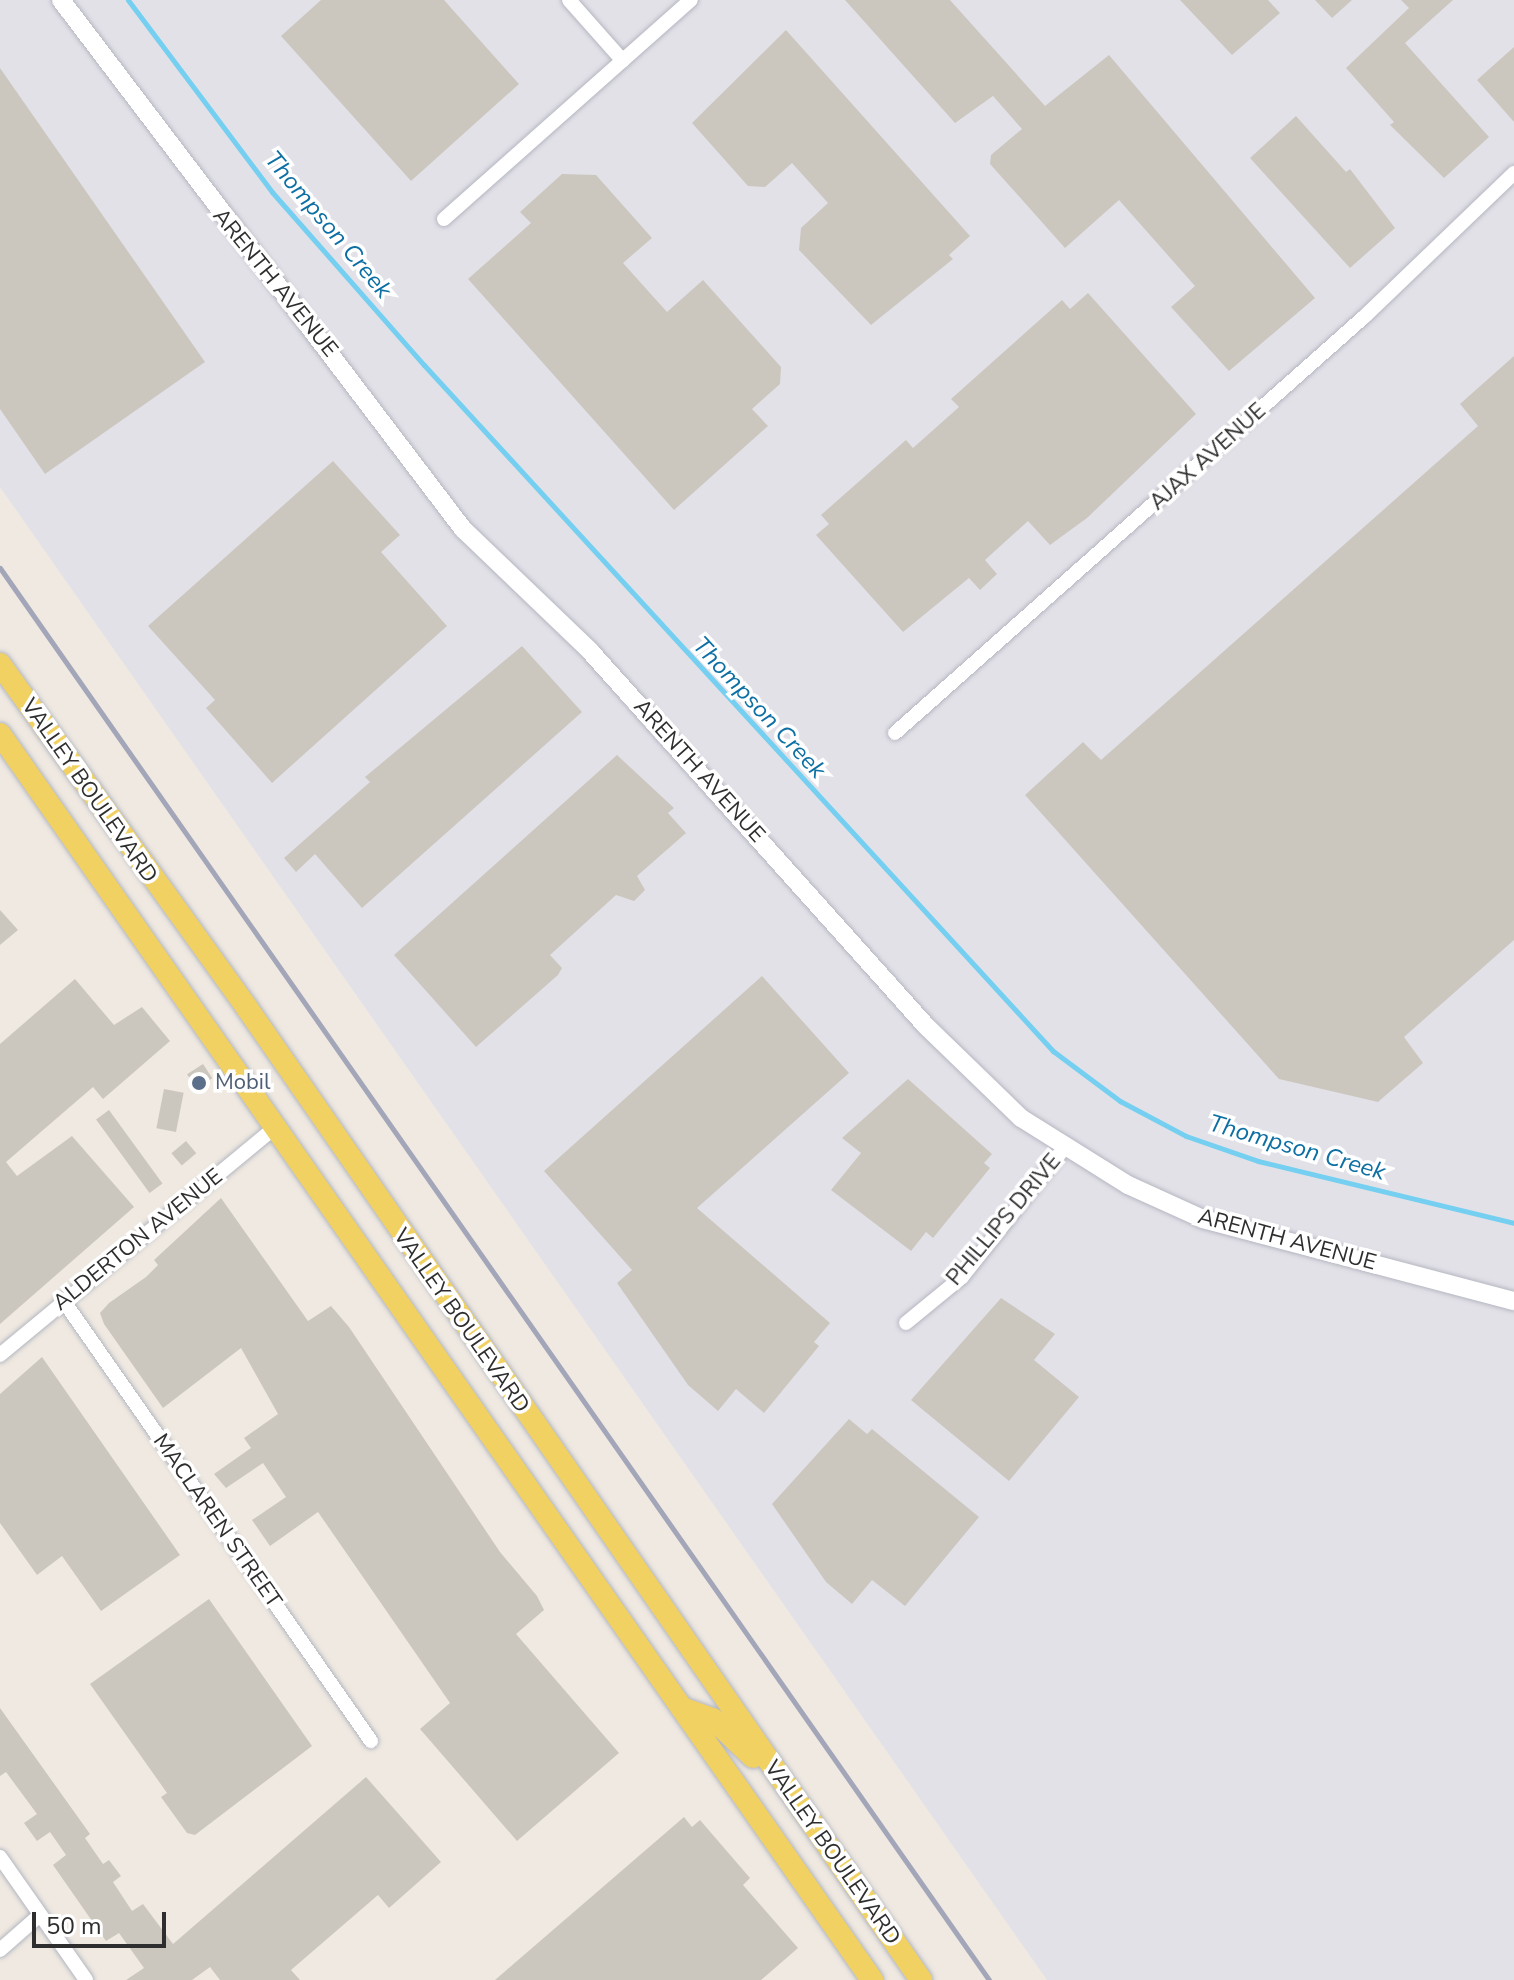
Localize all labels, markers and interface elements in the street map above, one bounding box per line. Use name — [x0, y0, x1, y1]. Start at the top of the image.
water label: Thompson Creek — [258, 146, 398, 304]
street label: ARENTH AVENUE — [207, 203, 343, 363]
street label: AJAX AVENUE — [1144, 398, 1272, 516]
water label: Thompson Creek — [686, 631, 832, 785]
street label: VALLEY BOULEVARD — [15, 694, 163, 888]
street label: ARENTH AVENUE — [628, 694, 770, 848]
place label: Mobil — [215, 1070, 270, 1096]
marker: Mobil — [190, 1074, 208, 1092]
water label: Thompson Creek — [1205, 1109, 1389, 1187]
street label: PHILLIPS DRIVE — [941, 1149, 1067, 1291]
street label: ALDERTON AVENUE — [48, 1164, 228, 1316]
street label: ARENTH AVENUE — [1195, 1204, 1379, 1276]
street label: VALLEY BOULEVARD — [387, 1224, 535, 1418]
street label: MACLAREN STREET — [147, 1429, 287, 1613]
street label: VALLEY BOULEVARD — [758, 1756, 906, 1950]
scale bar — [36, 1896, 170, 1946]
text: 50 m — [46, 1910, 102, 1942]

